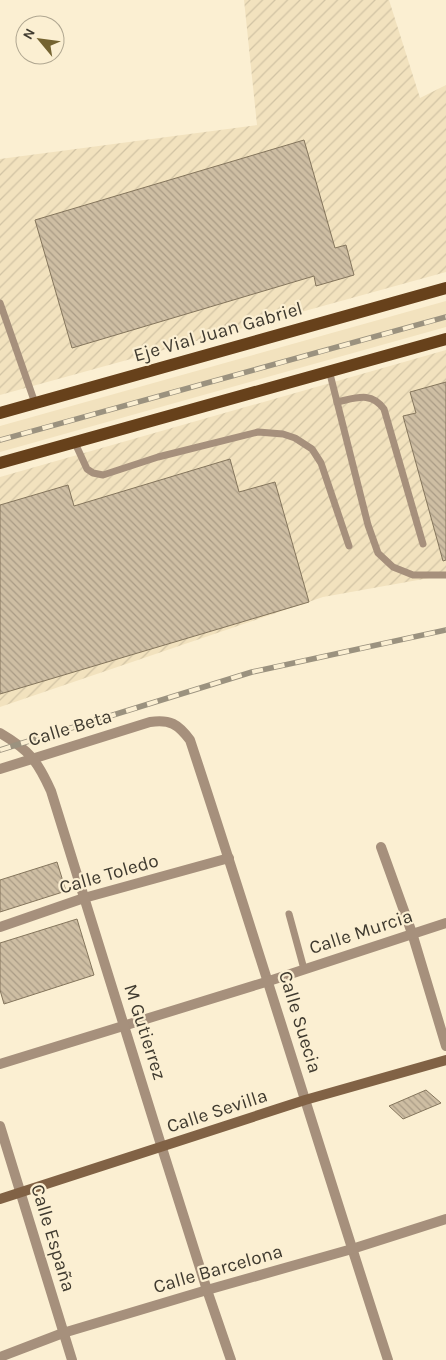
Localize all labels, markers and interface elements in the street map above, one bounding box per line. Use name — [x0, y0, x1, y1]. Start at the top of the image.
north arrow — [15, 15, 65, 65]
text: N — [19, 25, 39, 42]
street label: Eje Vial Juan Gabriel — [131, 297, 305, 367]
street label: Calle Beta — [26, 705, 114, 751]
street label: Calle Toledo — [57, 849, 161, 899]
street label: Calle Murcia — [307, 905, 415, 959]
street label: Calle Suecia — [274, 968, 326, 1076]
street label: M Gutierrez — [119, 981, 171, 1083]
street label: Calle Sevilla — [164, 1084, 270, 1138]
street label: Calle España — [26, 1182, 80, 1294]
street label: Calle Barcelona — [151, 1240, 285, 1298]

